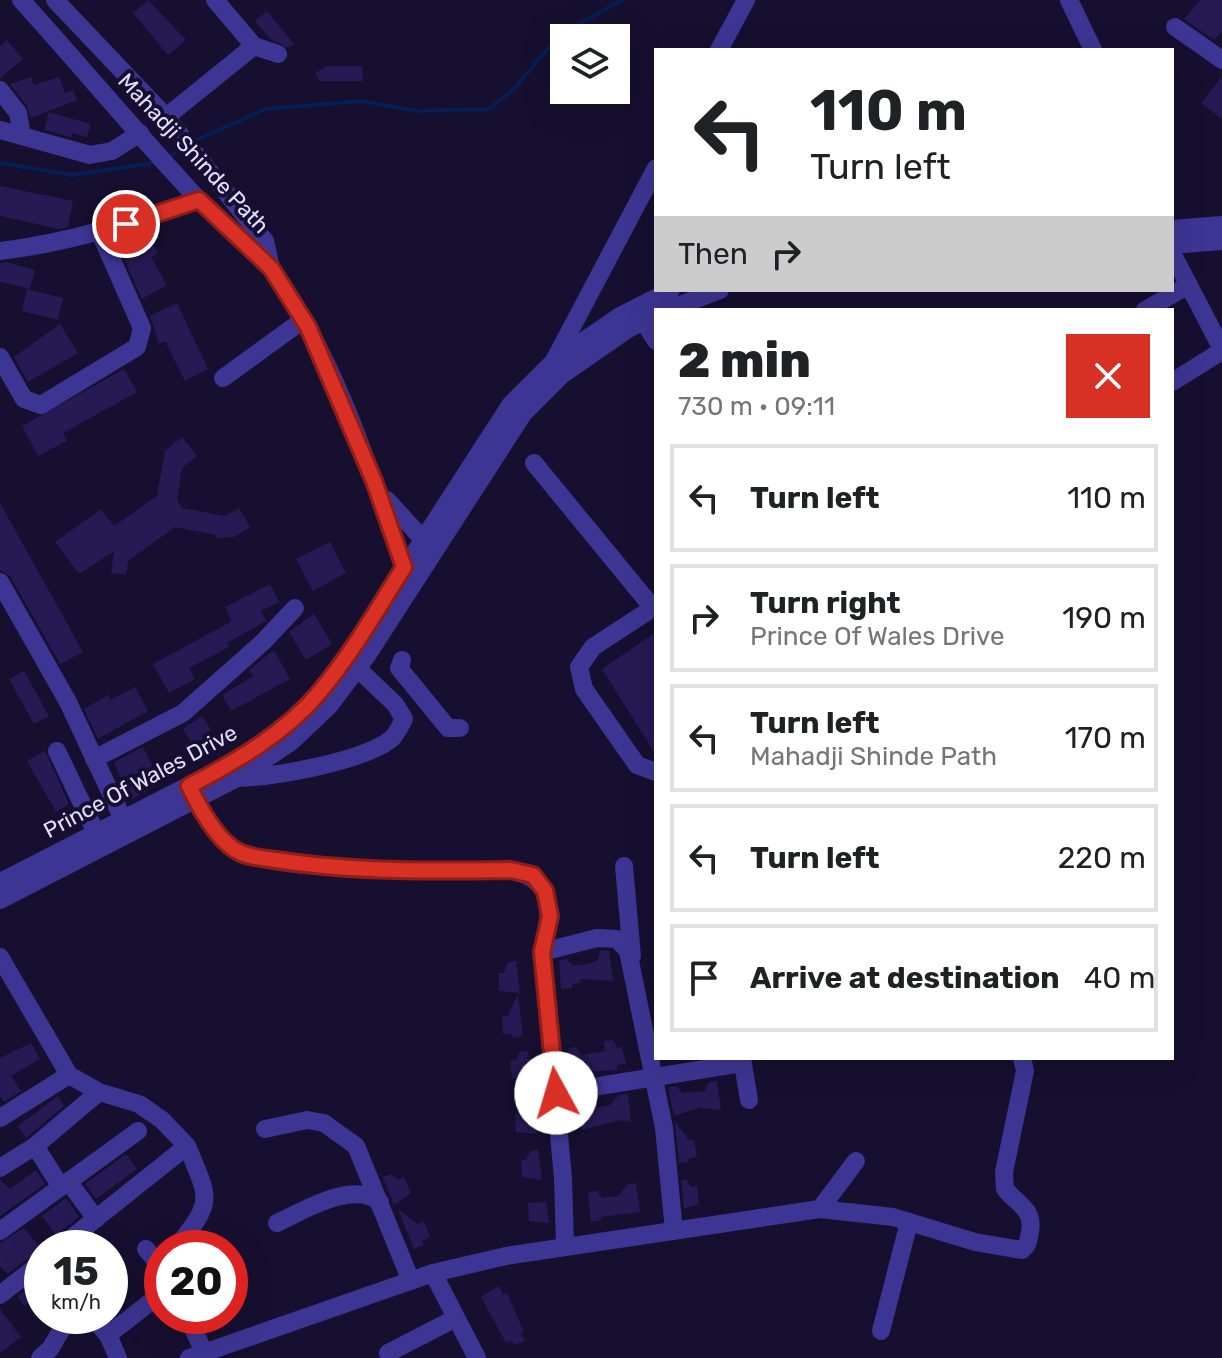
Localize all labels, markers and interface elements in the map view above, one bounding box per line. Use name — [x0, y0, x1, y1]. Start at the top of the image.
map controls — [550, 24, 630, 104]
button: layers — [550, 24, 630, 104]
street label: Mahadji Shinde Path — [112, 68, 275, 239]
text: 110 m — [810, 78, 967, 144]
icon: left — [678, 80, 782, 184]
text: Turn left — [810, 145, 951, 188]
pin — [92, 190, 160, 258]
icon: arrive — [104, 202, 148, 246]
icon: right — [764, 232, 808, 276]
text: Then — [678, 236, 748, 272]
text: 2 min — [678, 332, 811, 389]
button: close — [1066, 334, 1150, 418]
text: 730 m · 09:11 — [678, 391, 835, 422]
icon: left — [682, 476, 726, 520]
text: Turn left — [750, 480, 880, 516]
text: 110 m — [1067, 480, 1146, 516]
text: Turn right — [750, 585, 901, 621]
icon: right — [682, 596, 726, 640]
text: 190 m — [1062, 600, 1146, 636]
text: Prince Of Wales Drive — [750, 621, 1005, 652]
text: Turn left — [750, 705, 880, 741]
icon: left — [682, 716, 726, 760]
street label: Prince Of Wales Drive — [39, 719, 242, 844]
text: 170 m — [1065, 720, 1146, 756]
text: Mahadji Shinde Path — [750, 741, 997, 772]
icon: left — [682, 836, 726, 880]
text: Turn left — [750, 840, 880, 876]
text: 220 m — [1058, 840, 1146, 876]
icon: arrive — [682, 956, 726, 1000]
text: Arrive at destination — [750, 960, 1060, 996]
text: 40 m — [1084, 960, 1155, 996]
position arrow — [514, 1051, 598, 1135]
speed limit sign: 20 — [144, 1230, 248, 1334]
text: 15 — [53, 1248, 99, 1295]
text: km/h — [51, 1290, 101, 1314]

